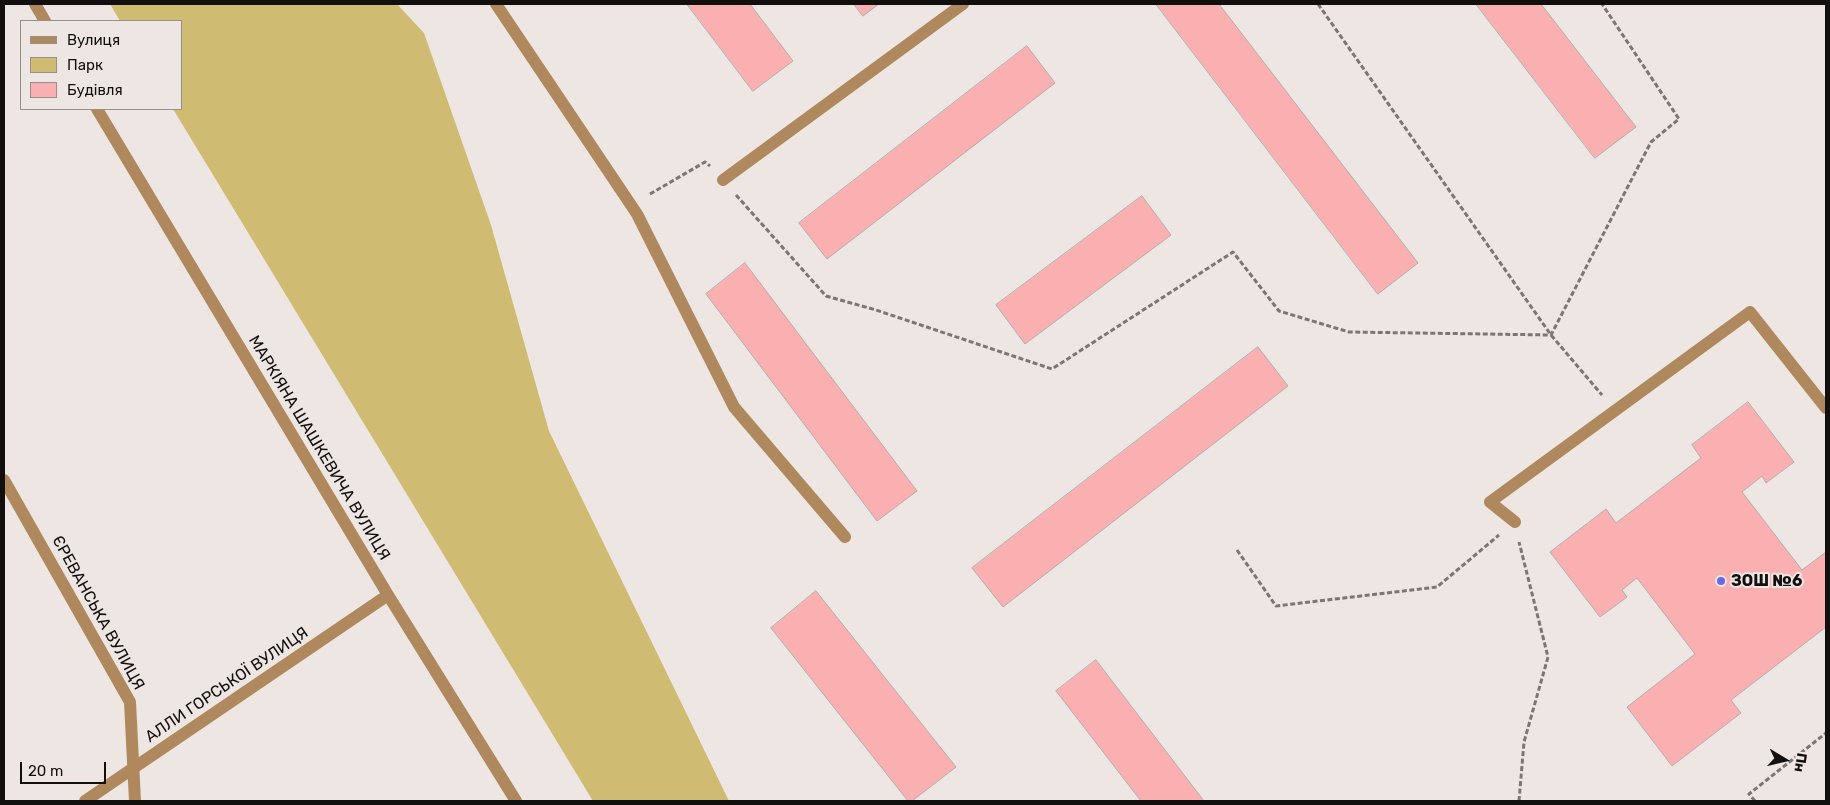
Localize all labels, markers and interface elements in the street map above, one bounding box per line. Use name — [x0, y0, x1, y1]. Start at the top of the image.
legend — [20, 20, 182, 110]
text: Вулиця — [67, 31, 120, 49]
text: Парк — [67, 56, 103, 74]
text: Будівля — [67, 81, 123, 99]
street label: МАРКІЯНА ШАШКЕВИЧА ВУЛИЦЯ — [244, 332, 394, 564]
street label: ЄРЕВАНСЬКА ВУЛИЦЯ — [48, 533, 148, 693]
place label: ЗОШ №6 — [1731, 571, 1802, 591]
marker: ЗОШ №6 — [1715, 575, 1727, 587]
street label: АЛЛИ ГОРСЬКОЇ ВУЛИЦЯ — [142, 623, 312, 747]
north arrow — [1760, 735, 1810, 785]
scale bar — [22, 752, 109, 784]
text: Пн — [1790, 752, 1810, 773]
text: 20 m — [28, 762, 63, 780]

